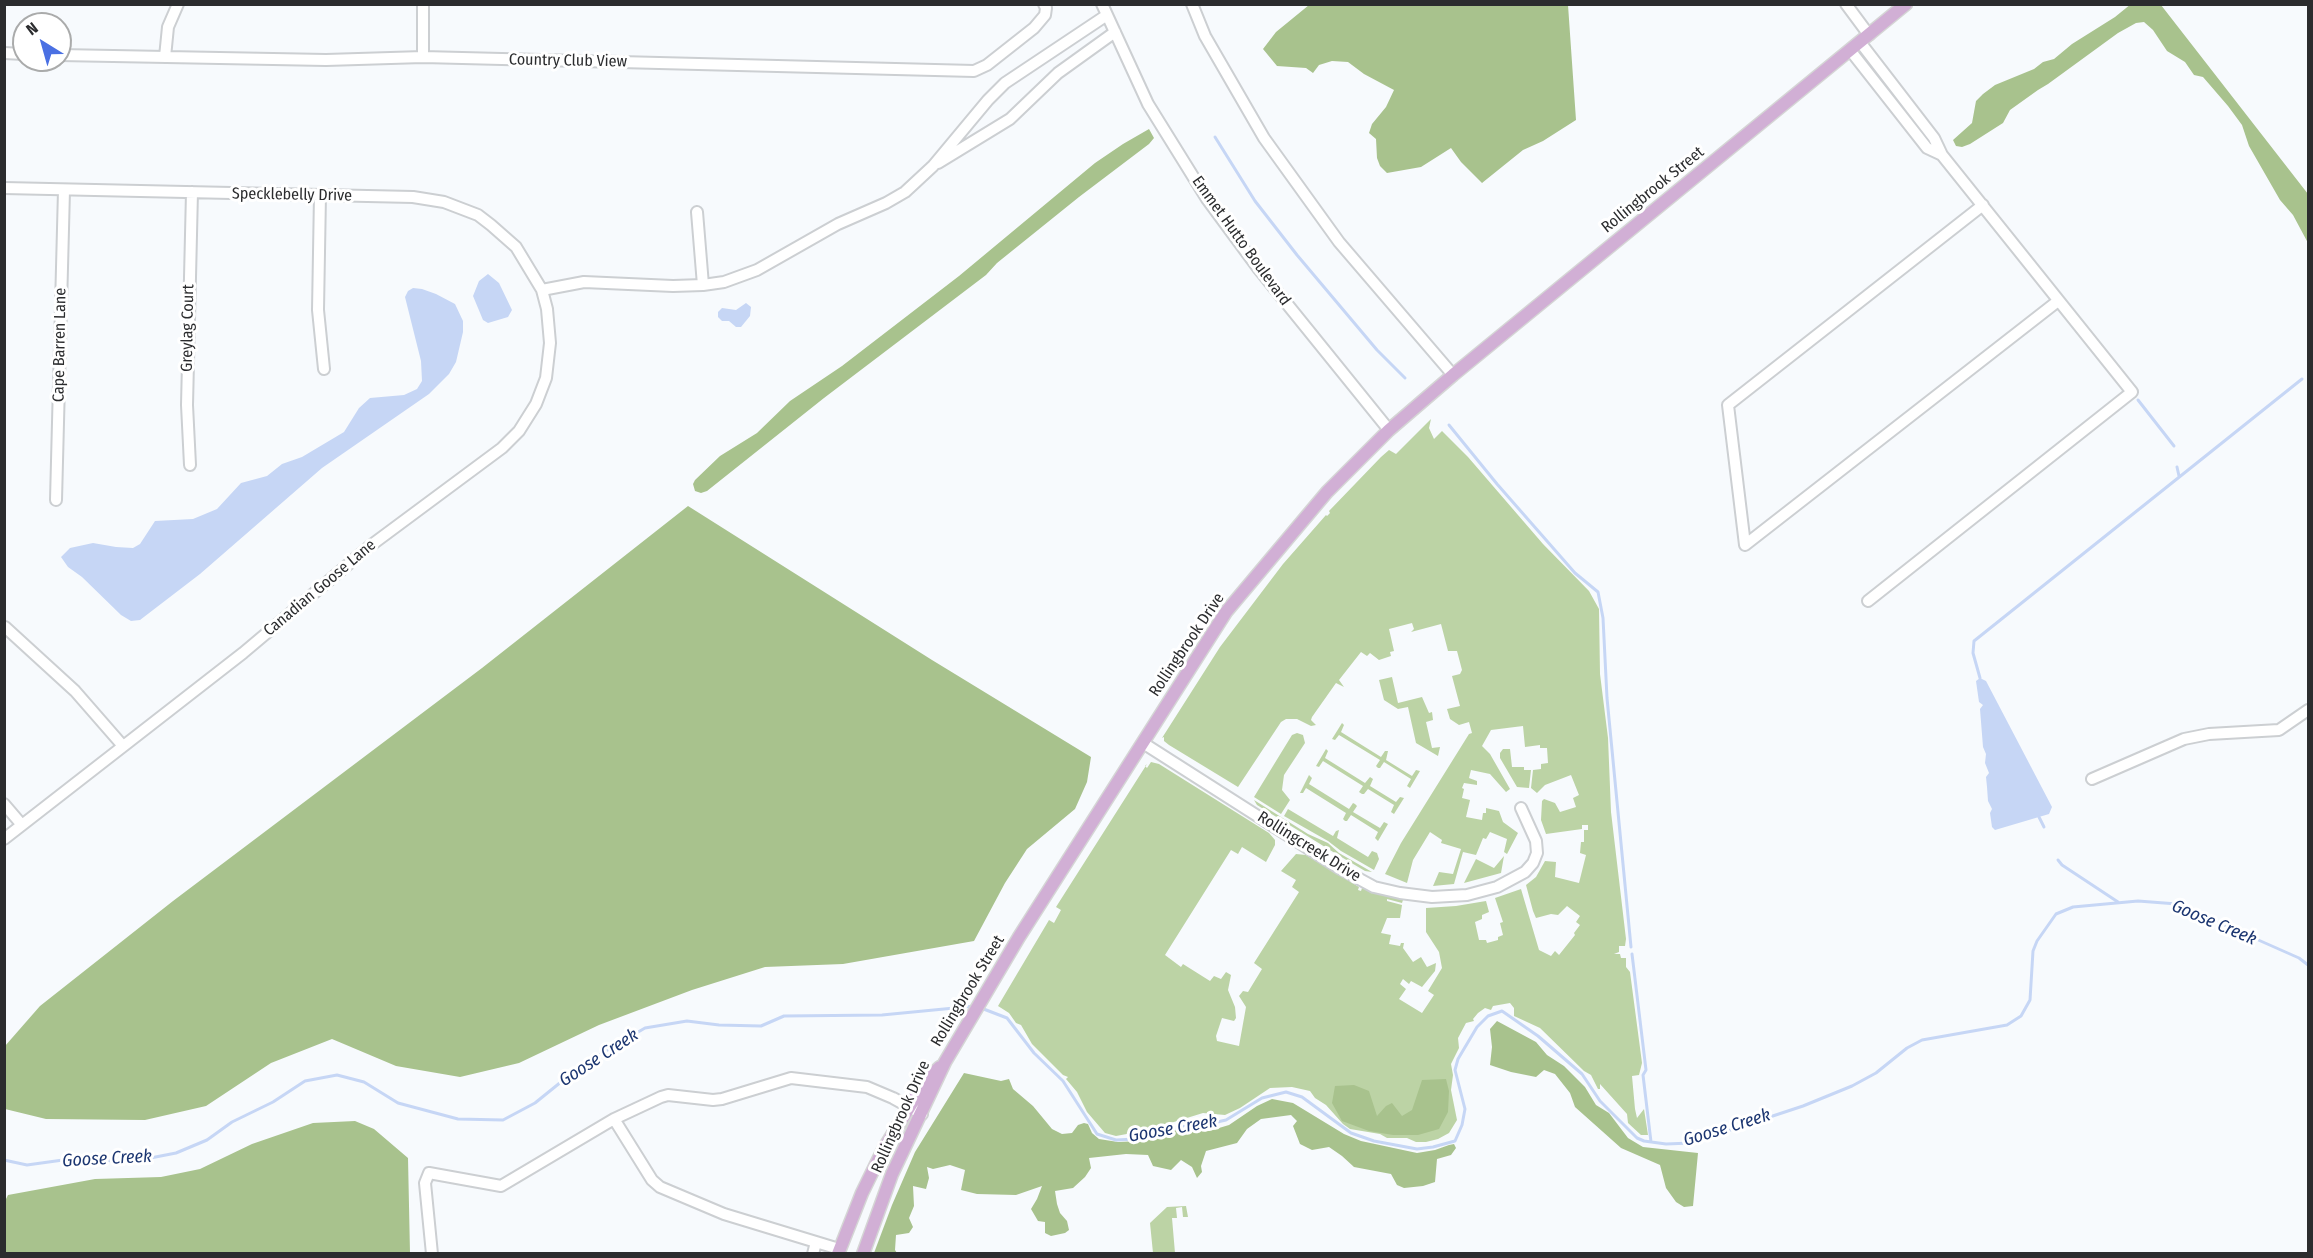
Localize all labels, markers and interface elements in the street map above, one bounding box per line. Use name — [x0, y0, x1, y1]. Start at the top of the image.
north arrow — [12, 12, 72, 72]
text: N — [23, 18, 42, 39]
street label: Country Club View — [509, 50, 627, 72]
street label: Rollingbrook Street — [1598, 143, 1708, 237]
street label: Emmet Hutto Boulevard — [1188, 173, 1294, 309]
street label: Specklebelly Drive — [232, 184, 352, 206]
street label: Greylag Court — [178, 284, 198, 372]
street label: Cape Barren Lane — [49, 288, 71, 402]
street label: Canadian Goose Lane — [260, 536, 380, 640]
street label: Rollingbrook Drive — [1145, 590, 1229, 700]
street label: Rollingcreek Drive — [1254, 808, 1364, 886]
water label: Goose Creek — [2168, 896, 2260, 950]
street label: Rollingbrook Street — [927, 932, 1009, 1050]
water label: Goose Creek — [555, 1024, 643, 1092]
street label: Rollingbrook Drive — [868, 1058, 934, 1176]
water label: Goose Creek — [1681, 1105, 1773, 1151]
water label: Goose Creek — [1127, 1111, 1219, 1147]
water label: Goose Creek — [62, 1146, 152, 1172]

